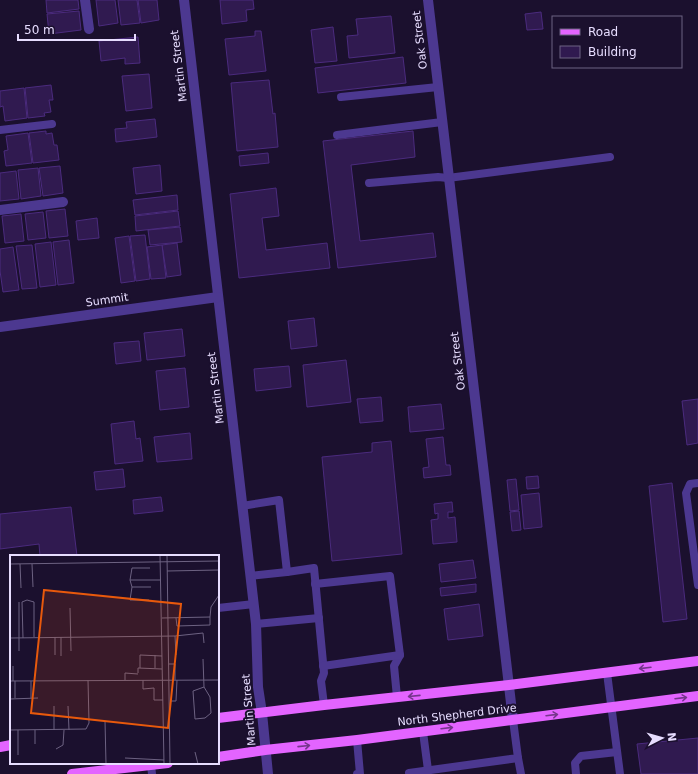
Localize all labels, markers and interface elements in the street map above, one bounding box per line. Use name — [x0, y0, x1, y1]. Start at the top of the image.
street label: Oak Street — [410, 9, 430, 70]
scale bar — [18, 16, 135, 42]
legend — [552, 16, 682, 68]
text: 50 m — [24, 23, 55, 37]
text: Road — [588, 25, 618, 39]
street label: Martin Street — [168, 29, 190, 103]
text: Building — [588, 45, 637, 59]
street label: Summit — [85, 290, 130, 309]
street label: Oak Street — [448, 330, 468, 391]
street label: Martin Street — [205, 351, 227, 425]
inset map — [10, 555, 219, 764]
one-way arrow — [639, 664, 652, 672]
street label: Martin Street — [239, 673, 259, 746]
one-way arrow — [408, 692, 421, 699]
one-way arrow — [674, 694, 687, 702]
street label: North Shepherd Drive — [397, 701, 517, 729]
one-way arrow — [545, 711, 558, 719]
north arrow — [642, 718, 682, 758]
one-way arrow — [440, 724, 453, 732]
text: N — [665, 732, 678, 742]
one-way arrow — [297, 742, 310, 750]

